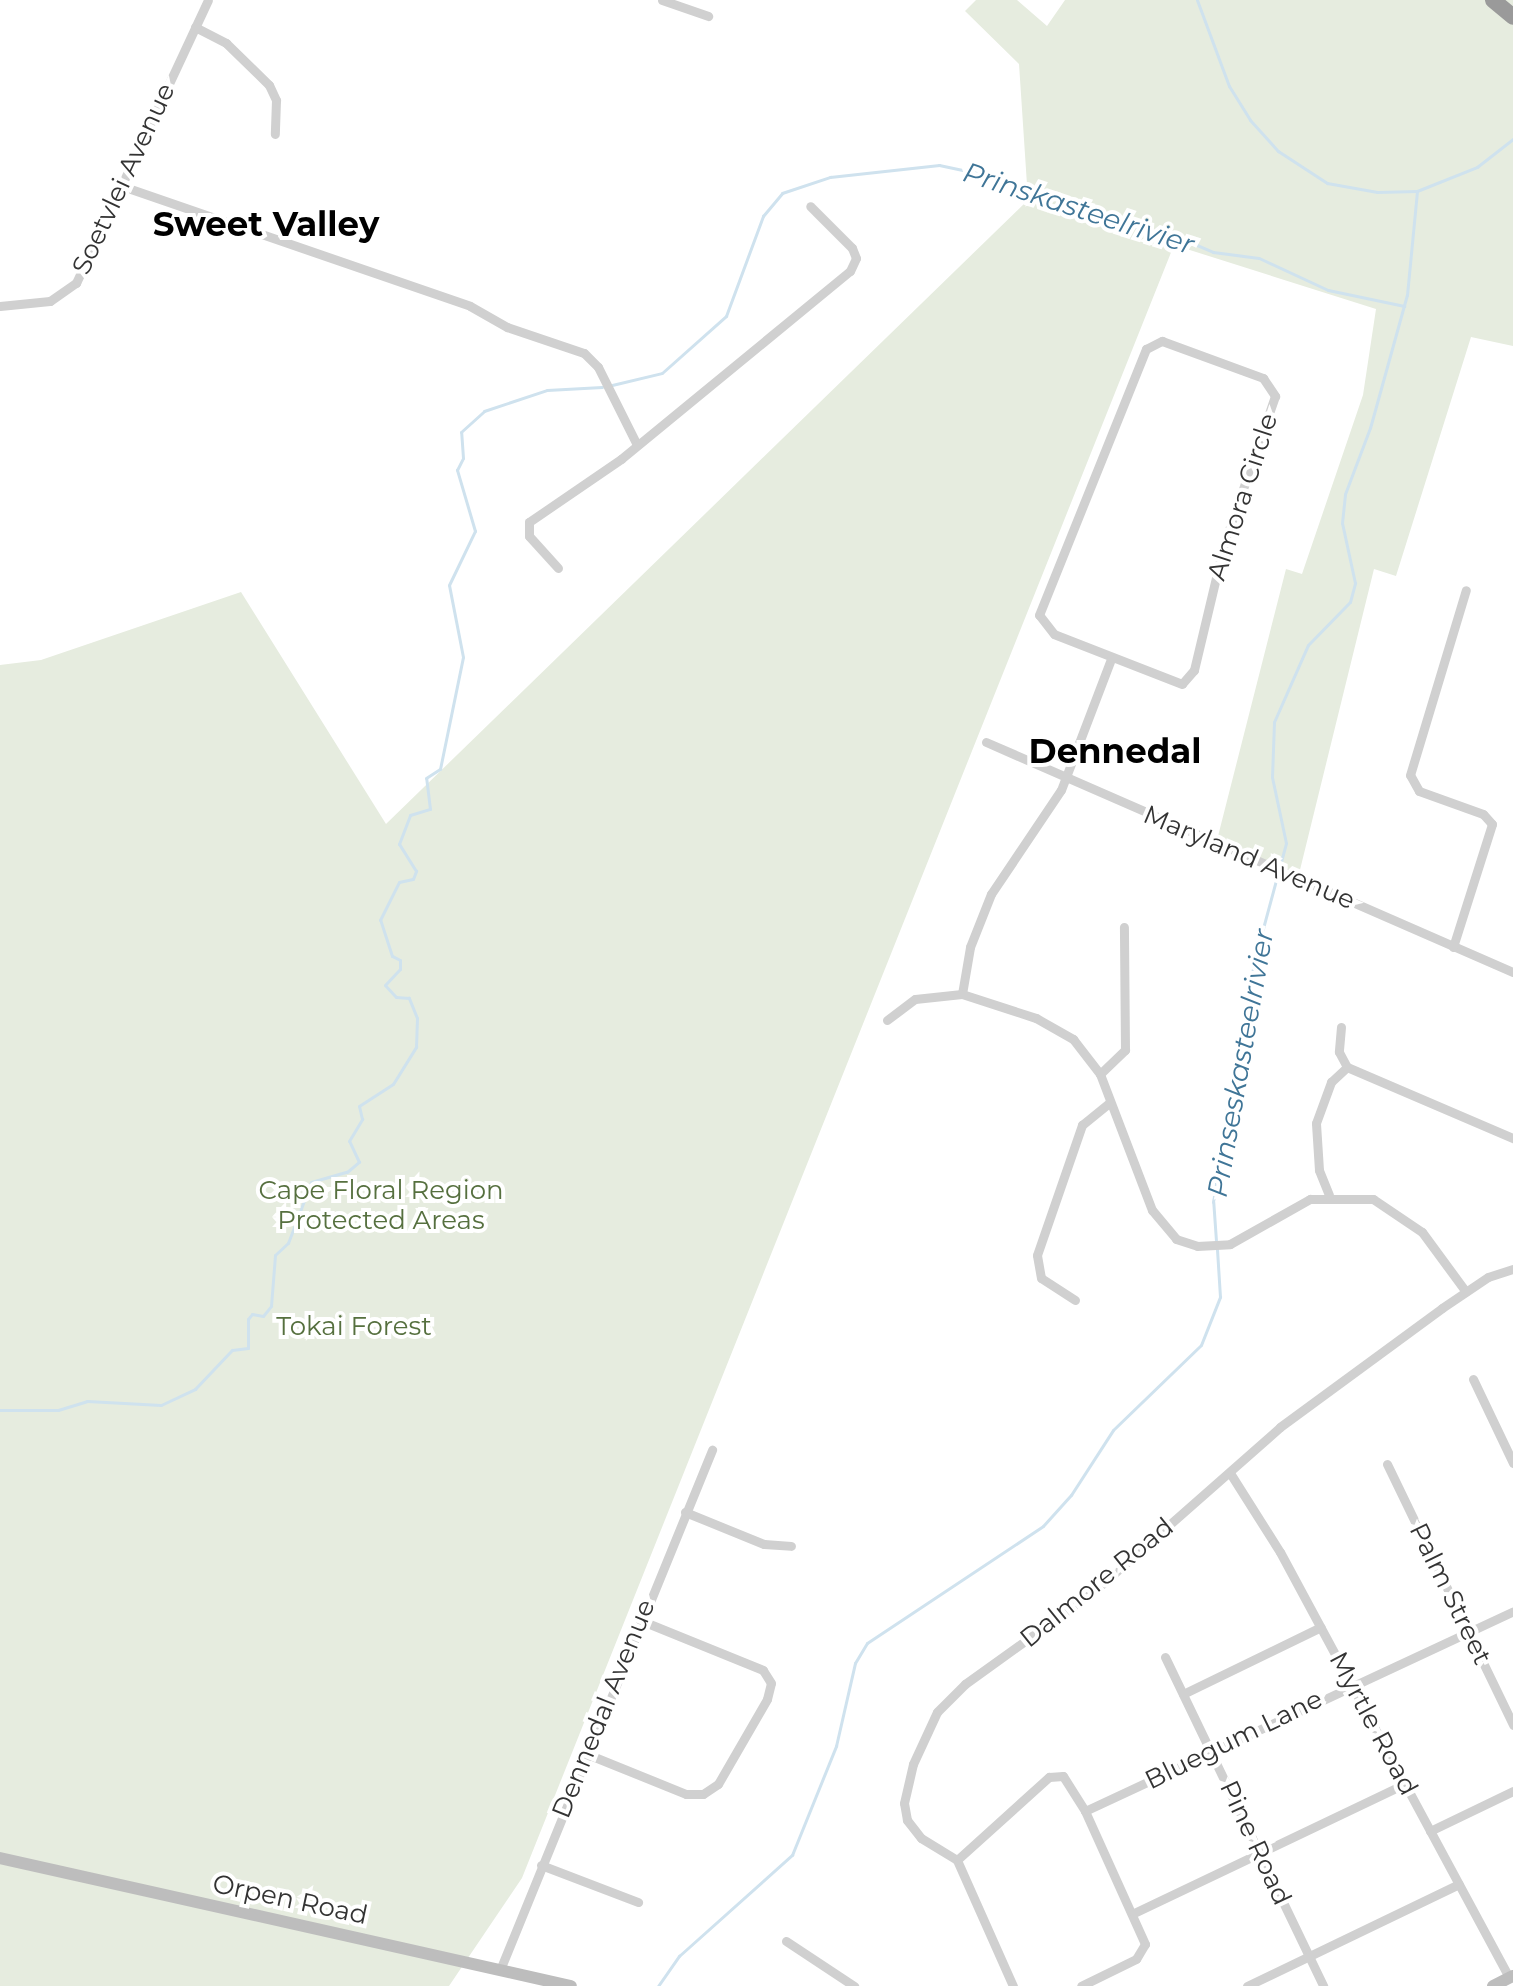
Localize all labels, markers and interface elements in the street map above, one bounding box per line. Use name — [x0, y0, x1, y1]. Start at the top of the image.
street label: Soetvlei Avenue — [66, 79, 182, 279]
water label: Prinskasteelrivier — [959, 155, 1199, 261]
district label: Sweet Valley — [153, 205, 379, 245]
street label: Almora Circle — [1201, 410, 1285, 584]
district label: Dennedal — [1029, 732, 1201, 772]
street label: Maryland Avenue — [1138, 799, 1360, 917]
water label: Prinseskasteelrivier — [1200, 926, 1280, 1200]
park label: Cape Floral Region Protected Areas — [258, 1175, 504, 1236]
park label: Tokai Forest — [276, 1311, 432, 1343]
street label: Dalmore Road — [1014, 1512, 1180, 1654]
street label: Palm Street — [1402, 1518, 1498, 1670]
street label: Dennedal Avenue — [546, 1595, 662, 1823]
street label: Myrtle Road — [1322, 1647, 1424, 1801]
street label: Bluegum Lane — [1140, 1684, 1328, 1796]
street label: Pine Road — [1213, 1776, 1297, 1910]
street label: Orpen Road — [210, 1868, 370, 1932]

